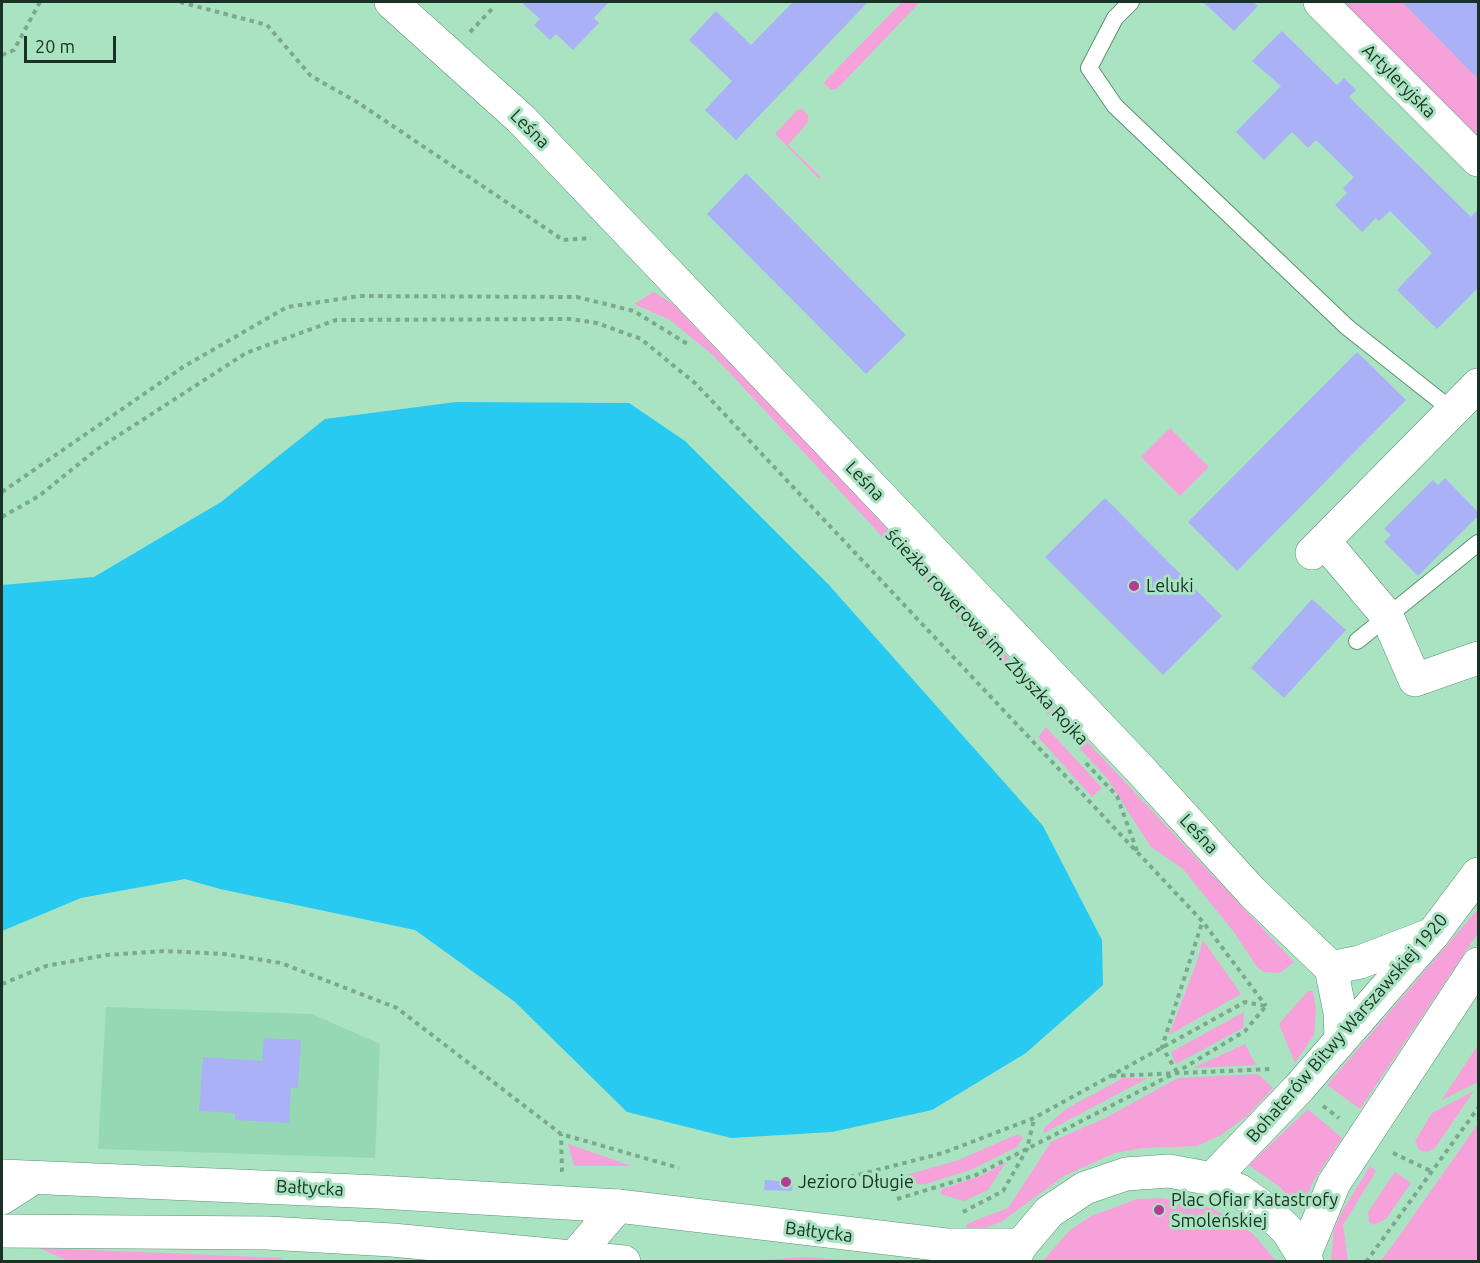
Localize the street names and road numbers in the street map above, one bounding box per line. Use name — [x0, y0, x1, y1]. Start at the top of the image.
street label: Artyleryjska — [1358, 40, 1440, 122]
street label: Leśna — [506, 105, 554, 153]
street label: Leśna — [841, 457, 889, 505]
street label: ścieżka rowerowa im. Zbyszka Rojka — [881, 524, 1093, 750]
street label: Leśna — [1175, 810, 1223, 858]
street label: Bohaterów Bitwy Warszawskiej 1920 — [1242, 909, 1452, 1147]
street label: Bałtycka — [276, 1175, 344, 1201]
street label: Bałtycka — [784, 1217, 854, 1247]

